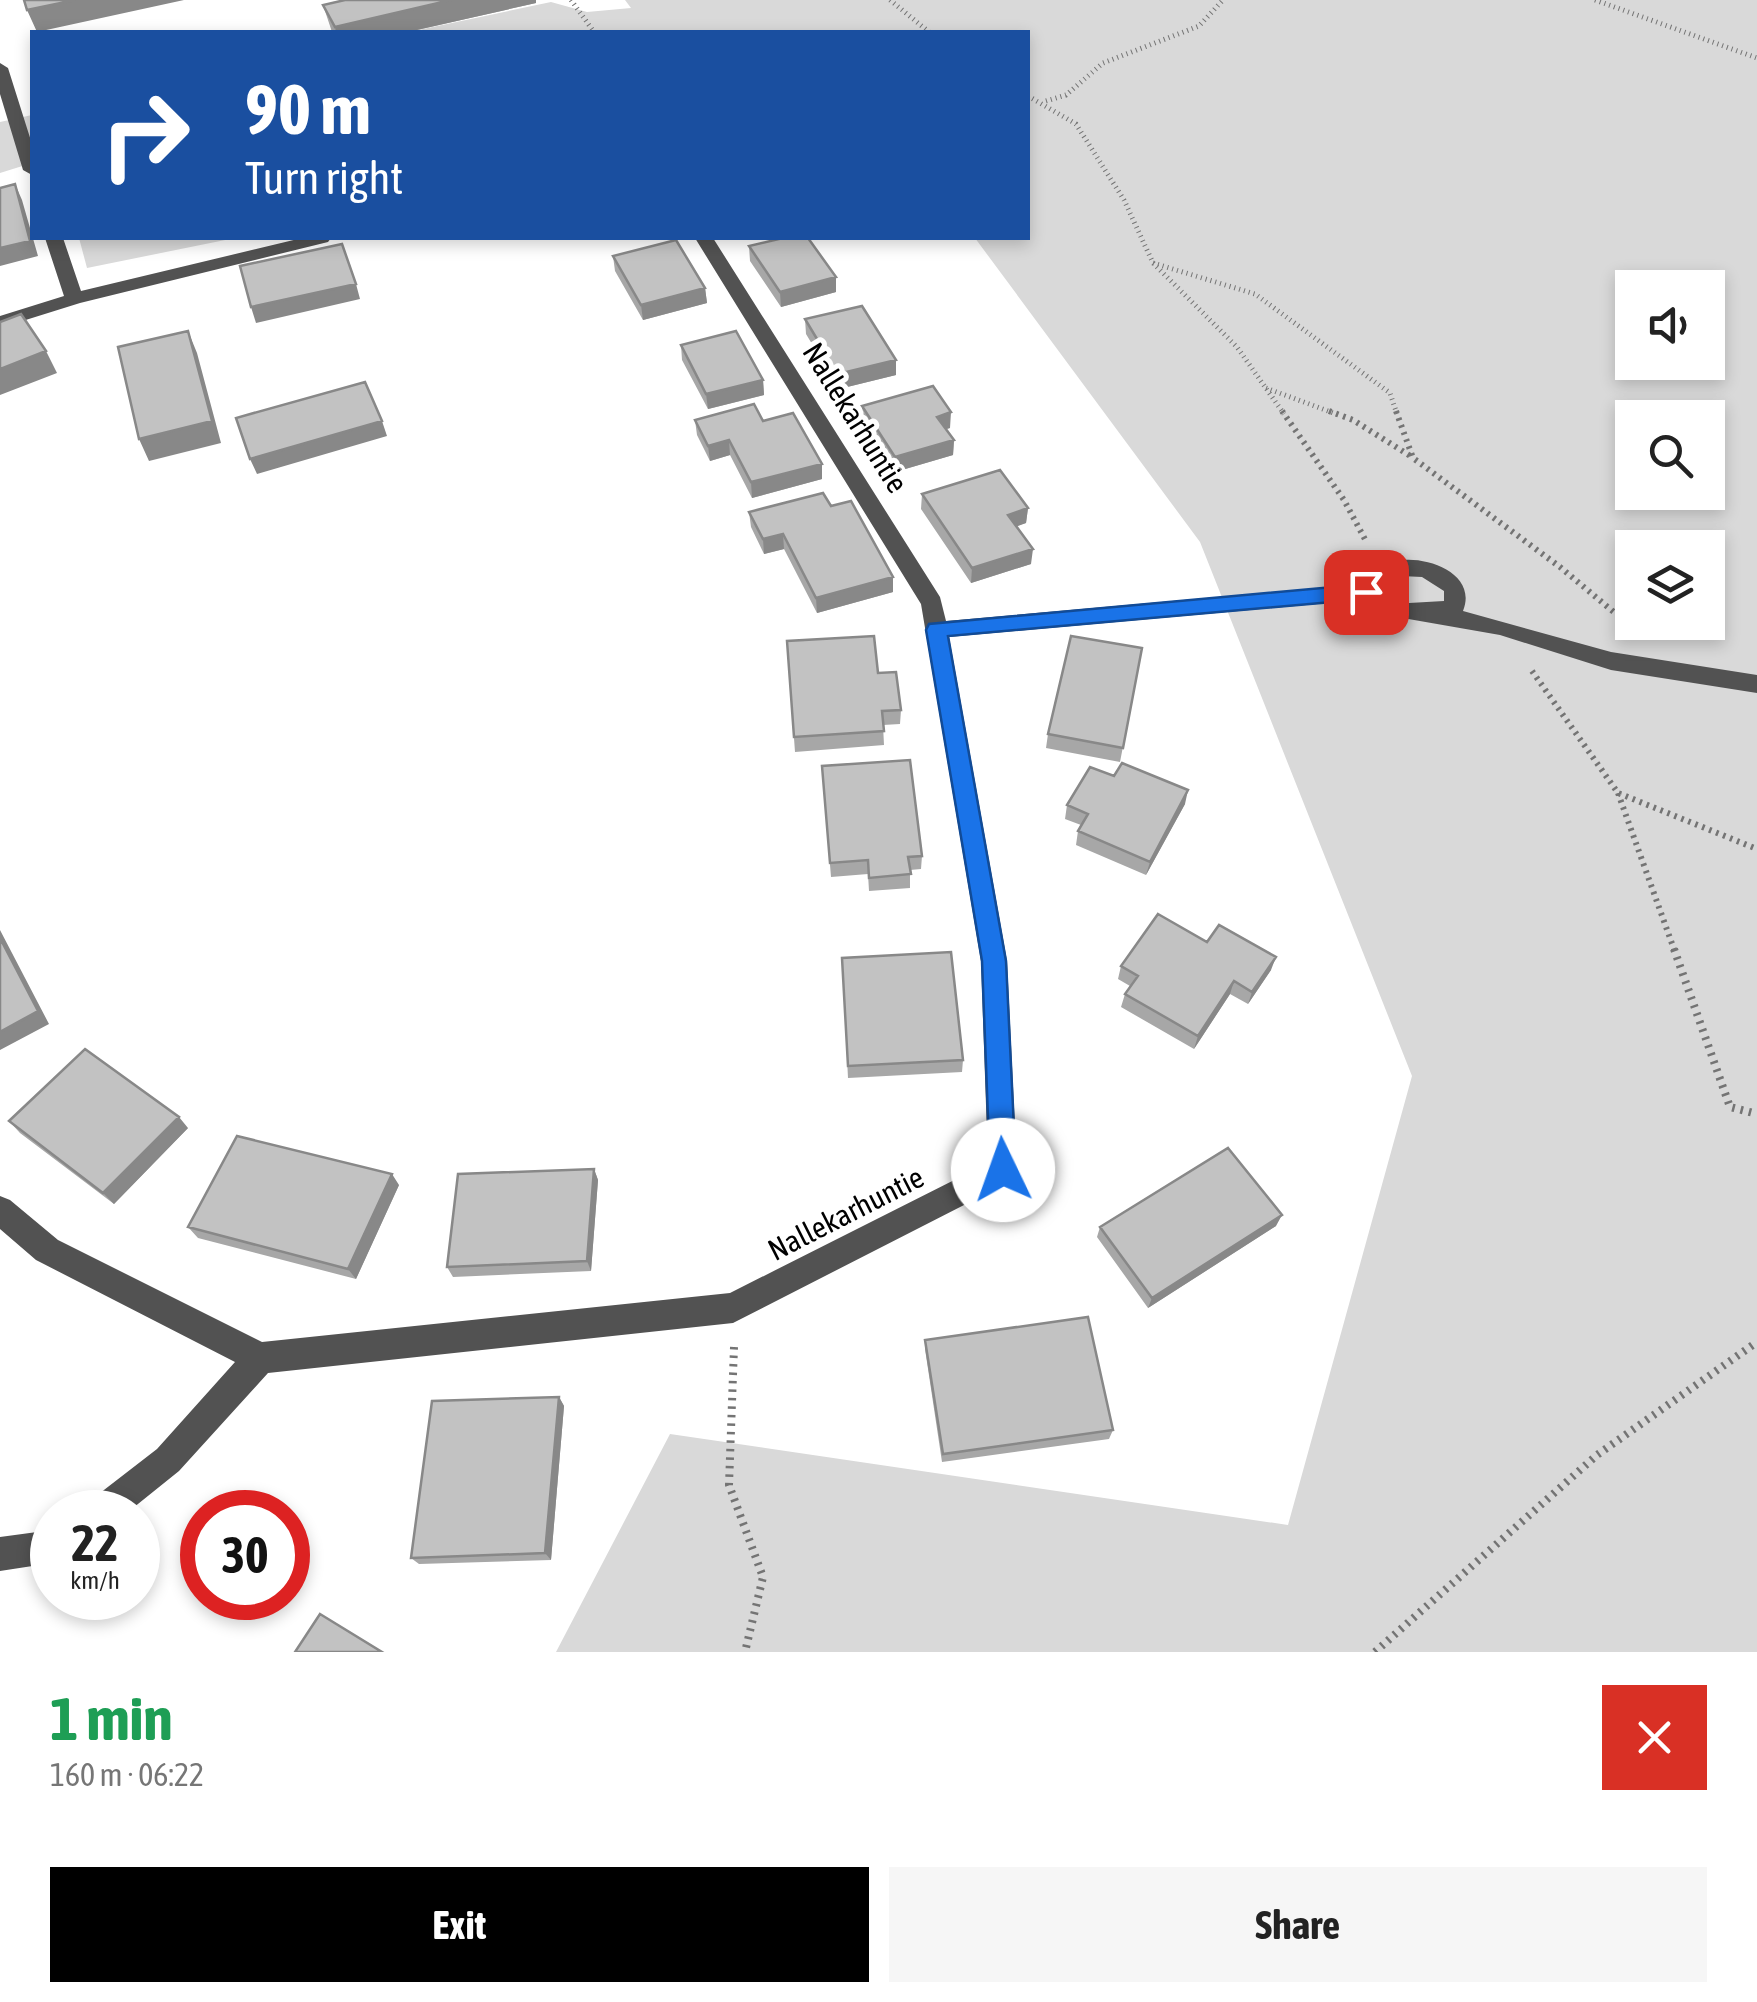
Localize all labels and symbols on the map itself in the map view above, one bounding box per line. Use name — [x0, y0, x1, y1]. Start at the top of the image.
street label: Nallekarhuntie — [796, 337, 915, 498]
pin — [1324, 550, 1409, 635]
position arrow — [951, 1118, 1055, 1222]
street label: Nallekarhuntie — [762, 1159, 929, 1267]
speed limit sign: 30 — [180, 1490, 310, 1620]

